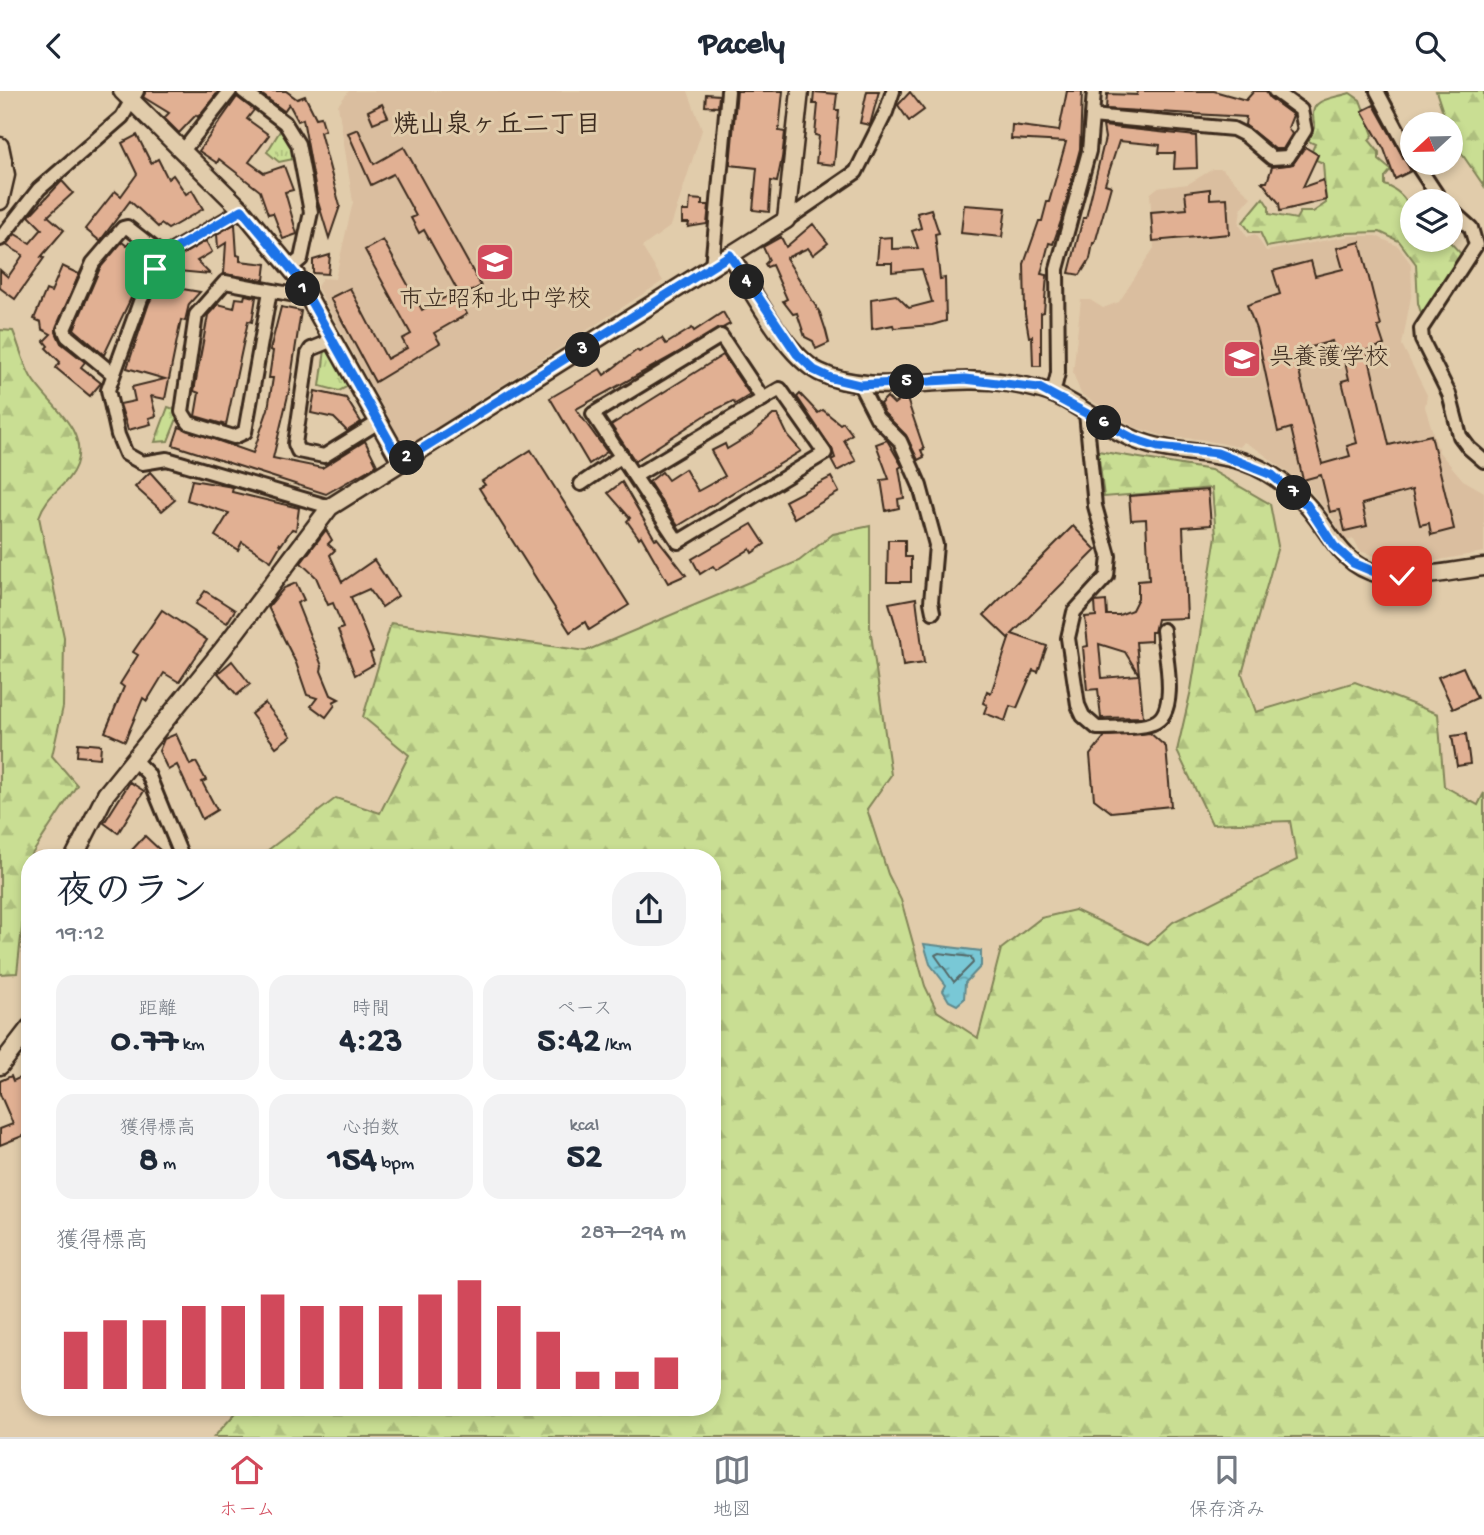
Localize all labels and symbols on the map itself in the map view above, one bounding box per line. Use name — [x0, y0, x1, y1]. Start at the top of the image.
district label: 焼山泉ヶ丘二丁目 — [393, 110, 601, 143]
north arrow — [1400, 112, 1463, 175]
pin — [125, 239, 185, 299]
school or university icon: 市立昭和北中学校 — [474, 241, 516, 283]
pin: 4 — [730, 265, 764, 299]
pin: 1 — [286, 271, 320, 307]
place label: 市立昭和北中学校 — [399, 286, 591, 316]
pin: 3 — [566, 333, 600, 367]
school or university icon: 呉養護学校 — [1221, 338, 1263, 380]
place label: 呉養護学校 — [1269, 344, 1389, 374]
pin: 5 — [890, 365, 925, 399]
pin: 6 — [1086, 405, 1122, 441]
pin: 2 — [390, 441, 424, 475]
pin: 7 — [1276, 475, 1312, 511]
pin — [1372, 546, 1432, 606]

